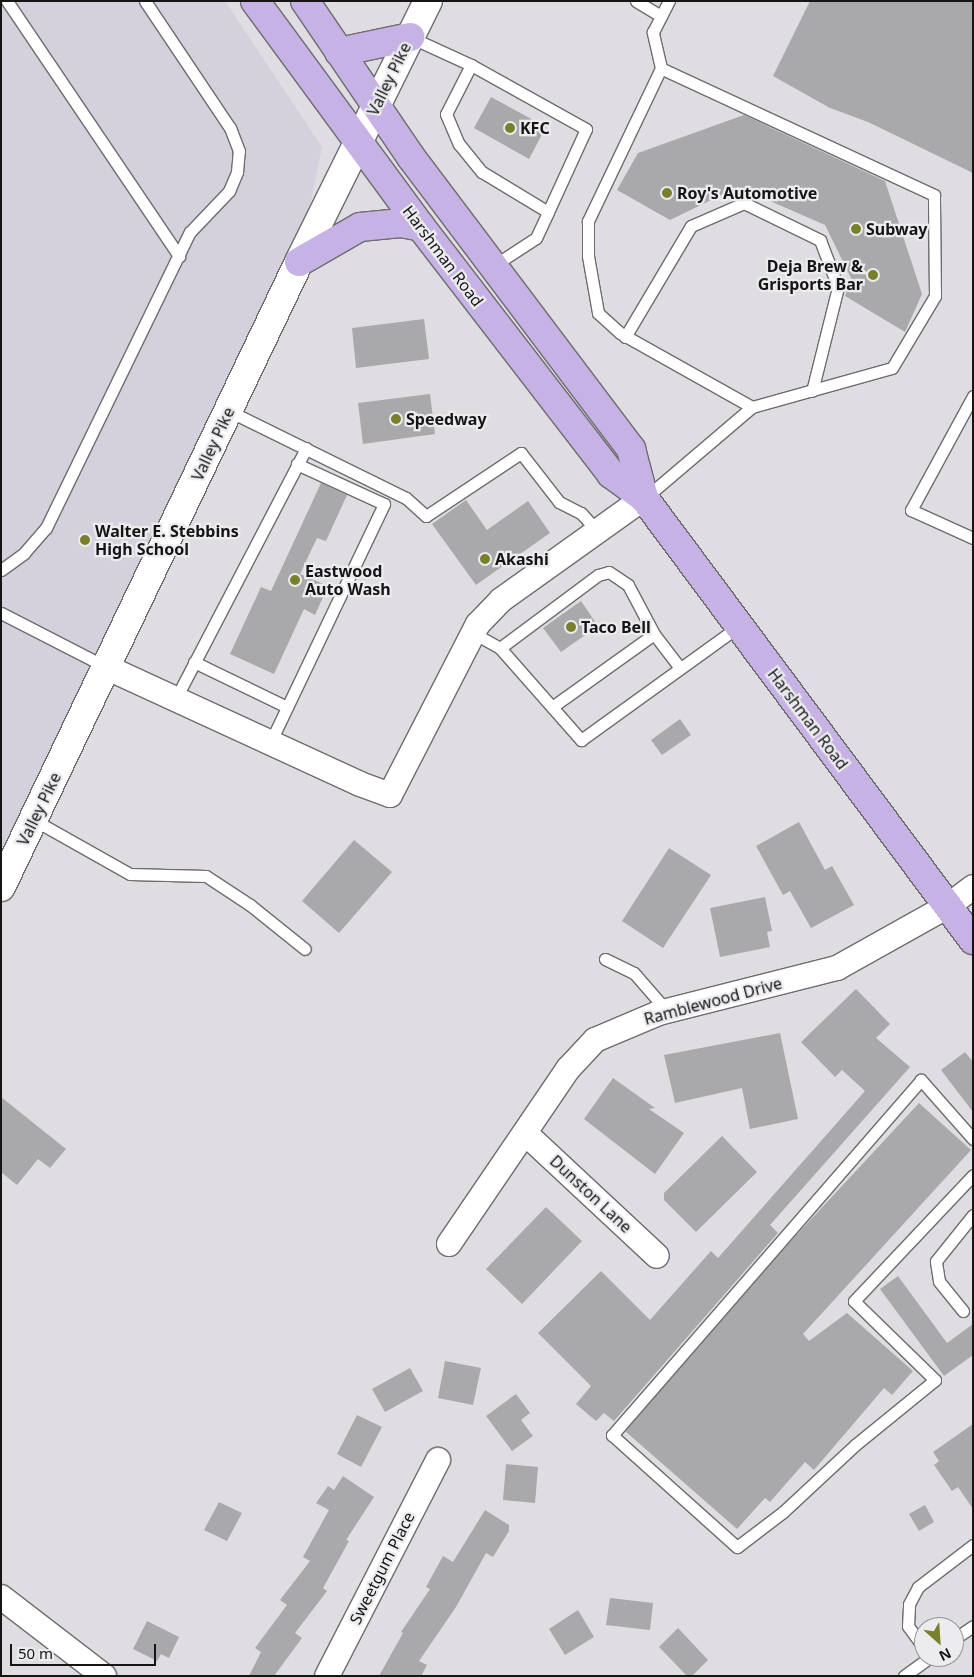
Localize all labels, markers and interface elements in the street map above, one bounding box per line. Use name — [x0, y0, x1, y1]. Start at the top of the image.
street label: Valley Pike — [363, 39, 415, 119]
place label: KFC — [520, 118, 550, 138]
marker: KFC — [504, 122, 516, 134]
place label: Roy's Automotive — [677, 183, 817, 203]
marker: Roy's Automotive — [661, 187, 673, 199]
street label: Harshman Road — [399, 202, 487, 310]
place label: Subway — [866, 219, 927, 239]
marker: Subway — [850, 223, 862, 235]
place label: Deja Brew & Grisports Bar — [758, 256, 863, 294]
marker: Deja Brew & Grisports Bar — [867, 269, 879, 281]
street label: Valley Pike — [188, 404, 238, 484]
place label: Speedway — [406, 409, 487, 429]
marker: Speedway — [390, 413, 402, 425]
place label: Walter E. Stebbins High School — [95, 521, 239, 559]
marker: Walter E. Stebbins High School — [79, 534, 91, 546]
place label: Akashi — [495, 549, 549, 569]
marker: Akashi — [479, 553, 491, 565]
place label: Eastwood Auto Wash — [305, 561, 391, 599]
marker: Eastwood Auto Wash — [289, 574, 301, 586]
place label: Taco Bell — [581, 617, 651, 637]
marker: Taco Bell — [565, 621, 577, 633]
street label: Harshman Road — [764, 665, 852, 773]
street label: Valley Pike — [13, 769, 65, 849]
street label: Ramblewood Drive — [642, 973, 784, 1029]
street label: Dunston Lane — [546, 1151, 636, 1237]
street label: Sweetgum Place — [345, 1509, 419, 1627]
north arrow — [914, 1617, 964, 1667]
scale bar — [12, 1634, 159, 1666]
text: 50 m — [18, 1643, 53, 1663]
text: N — [936, 1644, 955, 1666]

